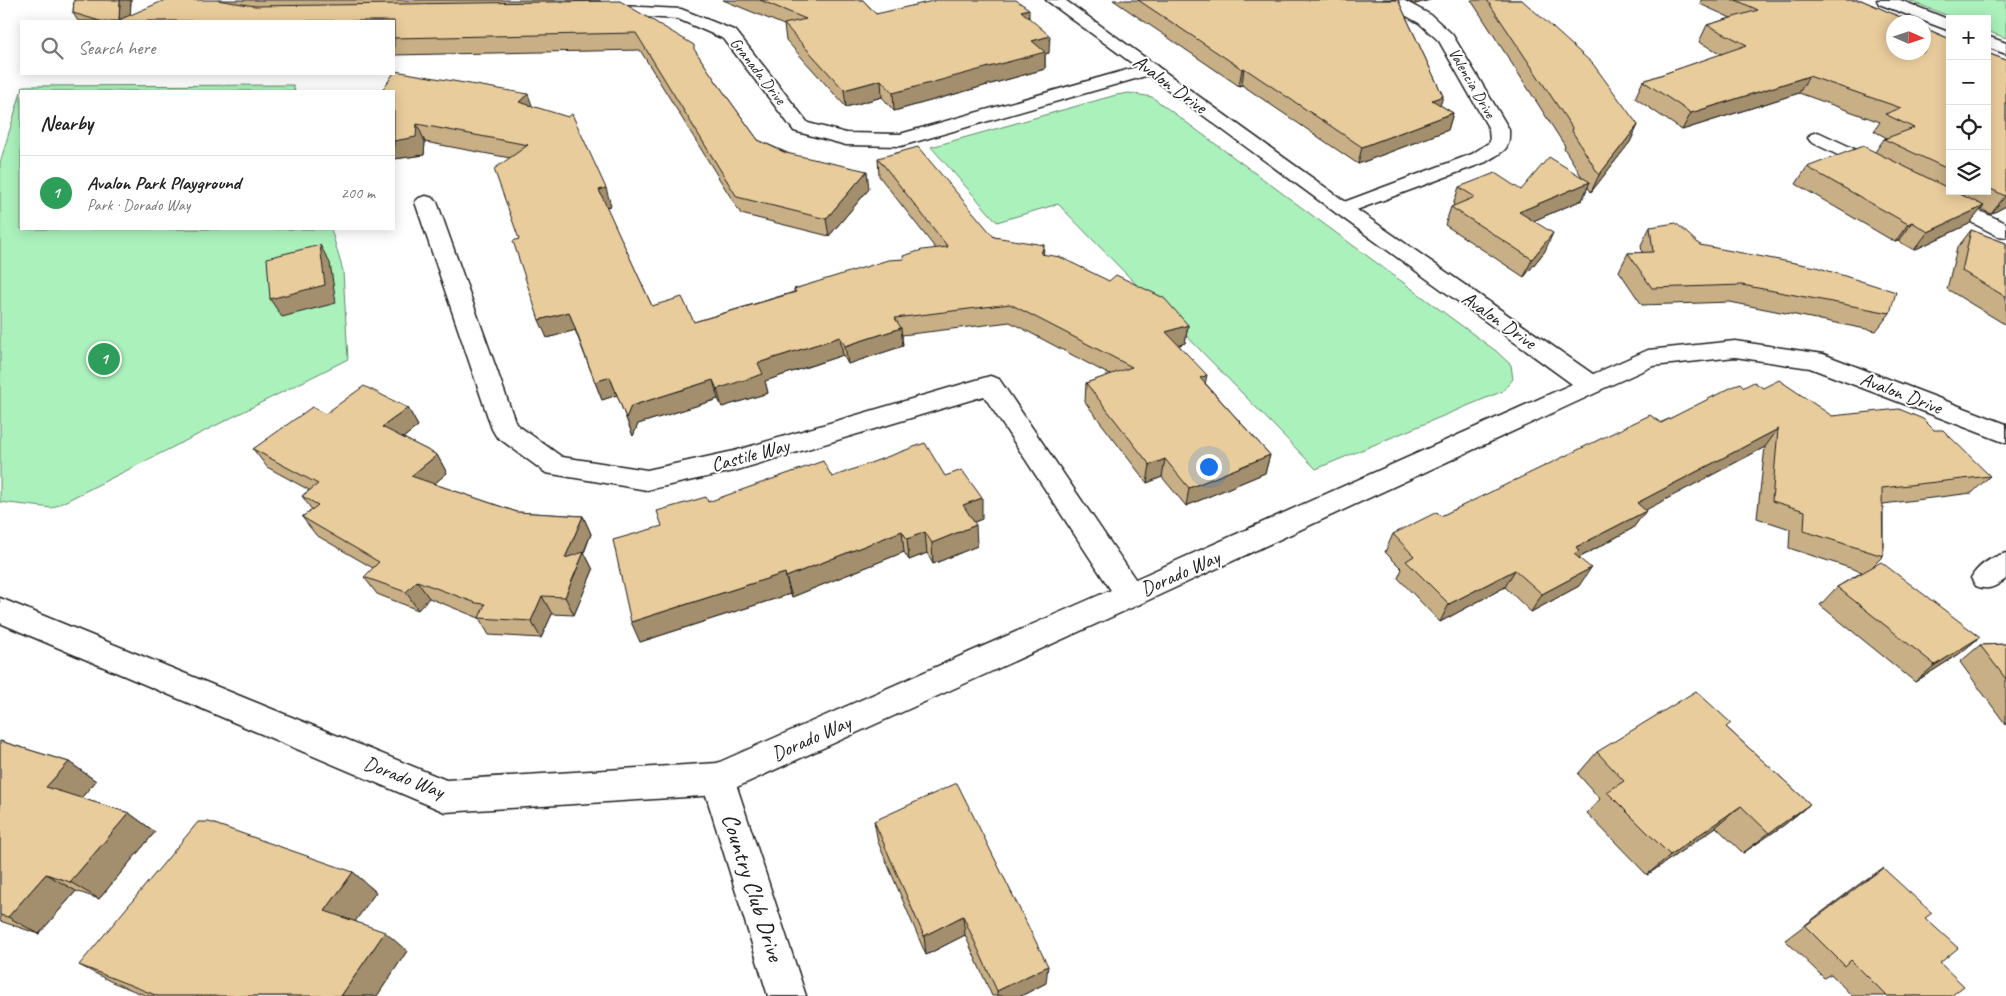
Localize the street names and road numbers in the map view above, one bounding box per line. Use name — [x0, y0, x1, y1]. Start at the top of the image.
street label: Granada Drive — [726, 34, 791, 110]
street label: Valencia Drive — [1444, 44, 1501, 123]
street label: Avalon Drive — [1128, 49, 1213, 120]
street label: Avalon Drive — [1457, 285, 1542, 356]
street label: Avalon Drive — [1857, 366, 1947, 420]
street label: Castile Way — [708, 432, 794, 477]
street label: Dorado Way — [1137, 544, 1225, 601]
street label: Dorado Way — [768, 709, 856, 766]
street label: Dorado Way — [360, 750, 450, 804]
street label: Country Club Drive — [715, 809, 792, 967]

